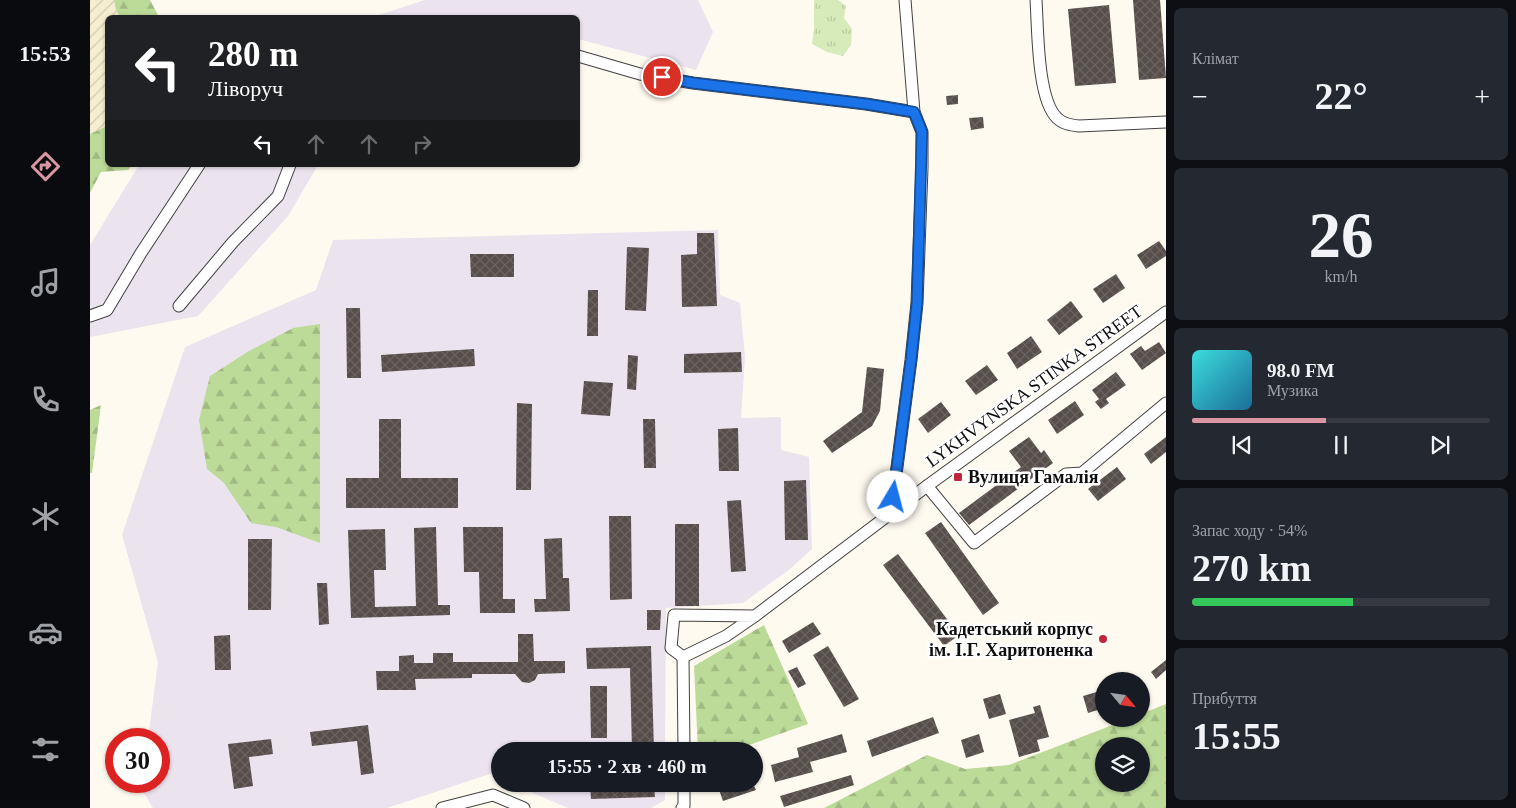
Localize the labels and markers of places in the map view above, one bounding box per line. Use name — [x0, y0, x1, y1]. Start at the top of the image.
pin — [641, 56, 683, 98]
place label: Вулиця Гамалія — [968, 467, 1099, 487]
marker: Вулиця Гамалія — [952, 471, 964, 483]
place label: Кадетський корпус ім. І.Г. Харитоненка — [929, 619, 1093, 660]
marker: Кадетський корпус ім. І.Г. Харитоненка — [1097, 633, 1109, 645]

